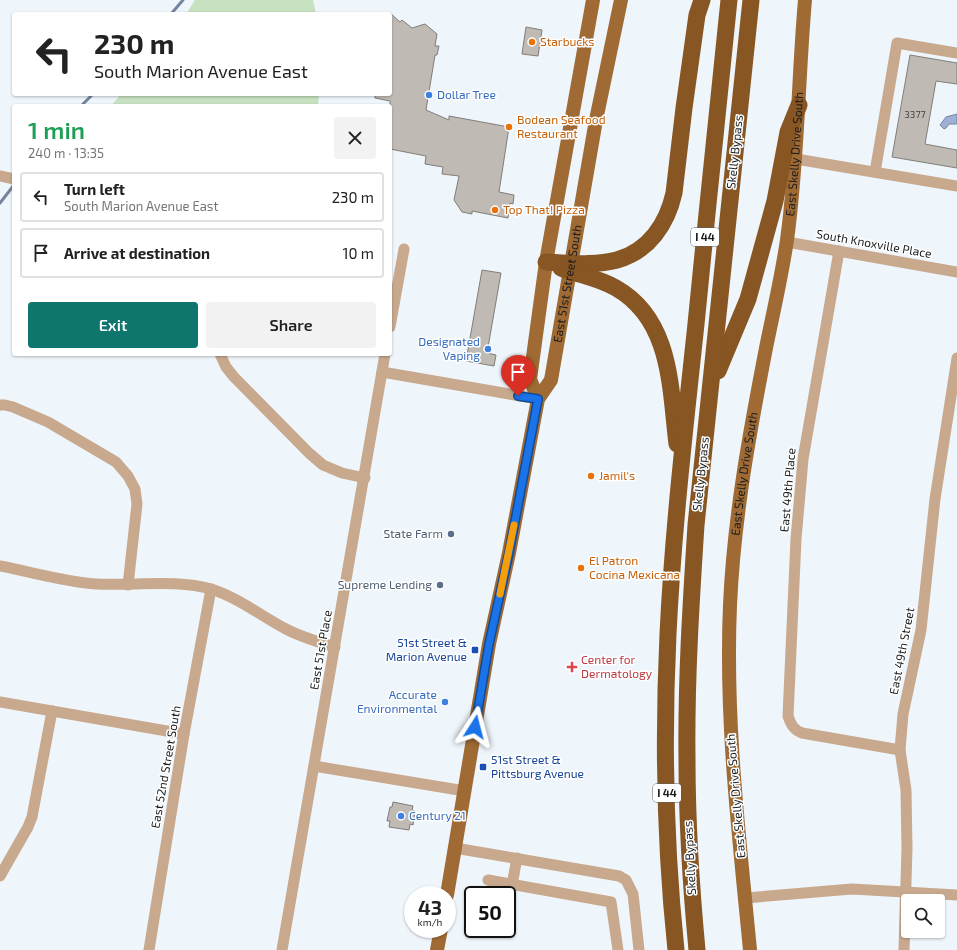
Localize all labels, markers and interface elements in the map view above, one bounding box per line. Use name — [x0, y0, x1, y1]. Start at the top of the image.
text: 230 m — [94, 26, 175, 60]
icon: left — [28, 28, 80, 80]
place label: Starbucks — [540, 34, 594, 48]
marker: Starbucks — [527, 37, 537, 47]
text: South Marion Avenue East — [94, 60, 308, 82]
place label: Dollar Tree — [437, 87, 496, 101]
marker: Dollar Tree — [424, 90, 434, 100]
street label: East Skelly Drive South — [782, 91, 805, 217]
house number: 3377 — [904, 108, 926, 120]
place label: Bodean Seafood Restaurant — [517, 112, 606, 140]
street label: Skelly Bypass — [723, 114, 745, 190]
text: 1 min — [28, 115, 85, 144]
button: close — [334, 117, 376, 159]
marker: Bodean Seafood Restaurant — [504, 122, 514, 132]
text: 240 m · 13:35 — [28, 145, 104, 161]
text: Turn left — [64, 180, 125, 198]
icon: left — [30, 186, 52, 208]
text: 230 m — [332, 188, 374, 206]
text: South Marion Avenue East — [64, 198, 218, 214]
place label: Top That! Pizza — [503, 202, 585, 216]
marker: Top That! Pizza — [490, 205, 500, 215]
street label: East 51st Street South — [550, 224, 584, 344]
street label: South Knoxville Place — [815, 226, 933, 260]
road number: I 44 — [691, 228, 719, 246]
icon: arrive — [30, 242, 52, 264]
text: Arrive at destination — [64, 244, 210, 262]
text: 10 m — [342, 244, 374, 262]
button: Exit — [28, 302, 198, 348]
button: Share — [206, 302, 376, 348]
place label: Designated Vaping — [418, 334, 480, 362]
marker: Designated Vaping — [483, 344, 493, 354]
pin — [501, 355, 535, 396]
icon: arrive — [507, 361, 529, 383]
street label: East Skelly Drive South — [727, 411, 760, 536]
street label: Skelly Bypass — [689, 436, 711, 512]
street label: East 49th Place — [776, 447, 798, 533]
place label: Jamil's — [599, 468, 635, 482]
marker: Jamil's — [586, 471, 596, 481]
place label: State Farm — [383, 526, 443, 540]
marker: State Farm — [446, 529, 456, 539]
place label: El Patron Cocina Mexicana — [589, 553, 680, 581]
marker: El Patron Cocina Mexicana — [576, 563, 586, 573]
place label: Supreme Lending — [338, 577, 432, 591]
marker: Supreme Lending — [435, 580, 445, 590]
street label: East 49th Street — [886, 606, 916, 696]
street label: East 51st Place — [306, 609, 334, 691]
place label: 51st Street & Marion Avenue — [386, 635, 467, 663]
marker: 51st Street & Marion Avenue — [470, 645, 480, 655]
place label: Center for Dermatology — [581, 652, 653, 680]
marker: Center for Dermatology — [566, 661, 578, 673]
place label: Accurate Environmental — [357, 687, 437, 715]
marker: Accurate Environmental — [440, 697, 450, 707]
street label: East 52nd Street South — [147, 704, 183, 829]
position arrow — [454, 706, 496, 748]
street label: East Skelly Drive South — [723, 733, 747, 859]
place label: 51st Street & Pittsburg Avenue — [491, 752, 584, 780]
marker: 51st Street & Pittsburg Avenue — [478, 762, 488, 772]
road number: I 44 — [653, 784, 681, 802]
place label: Century 21 — [409, 808, 466, 822]
marker: Century 21 — [396, 811, 406, 821]
street label: Skelly Bypass — [680, 821, 698, 896]
speed limit sign: 50 — [464, 886, 516, 938]
map controls — [901, 894, 945, 938]
button: search — [901, 894, 945, 938]
text: 43 — [418, 895, 442, 919]
text: km/h — [418, 916, 442, 928]

